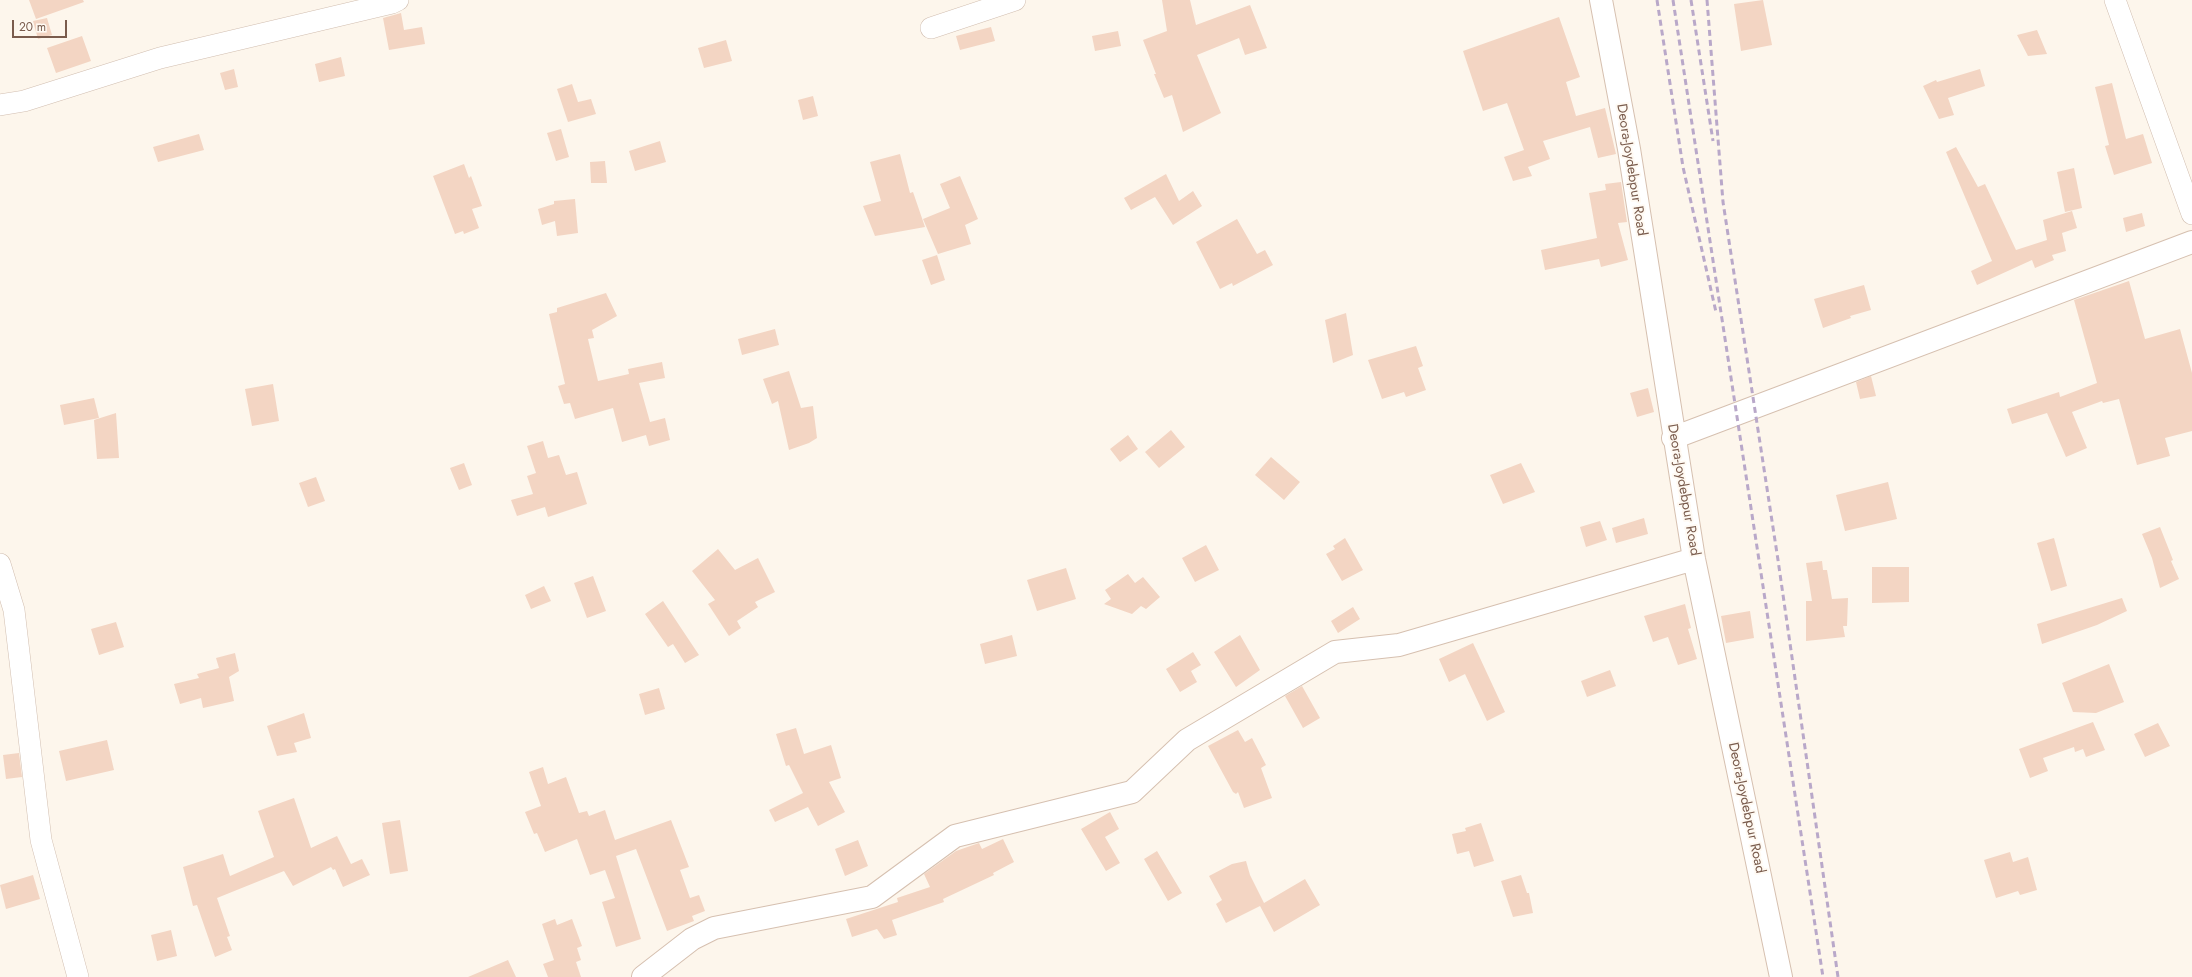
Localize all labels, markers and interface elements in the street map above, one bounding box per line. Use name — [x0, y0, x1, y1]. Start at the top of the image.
scale bar — [14, 12, 69, 38]
text: 20 m — [19, 18, 46, 36]
street label: Deora-Joydebpur Road — [1612, 103, 1650, 237]
street label: Deora-Joydebpur Road — [1663, 423, 1703, 557]
street label: Deora-Joydebpur Road — [1724, 741, 1768, 875]

